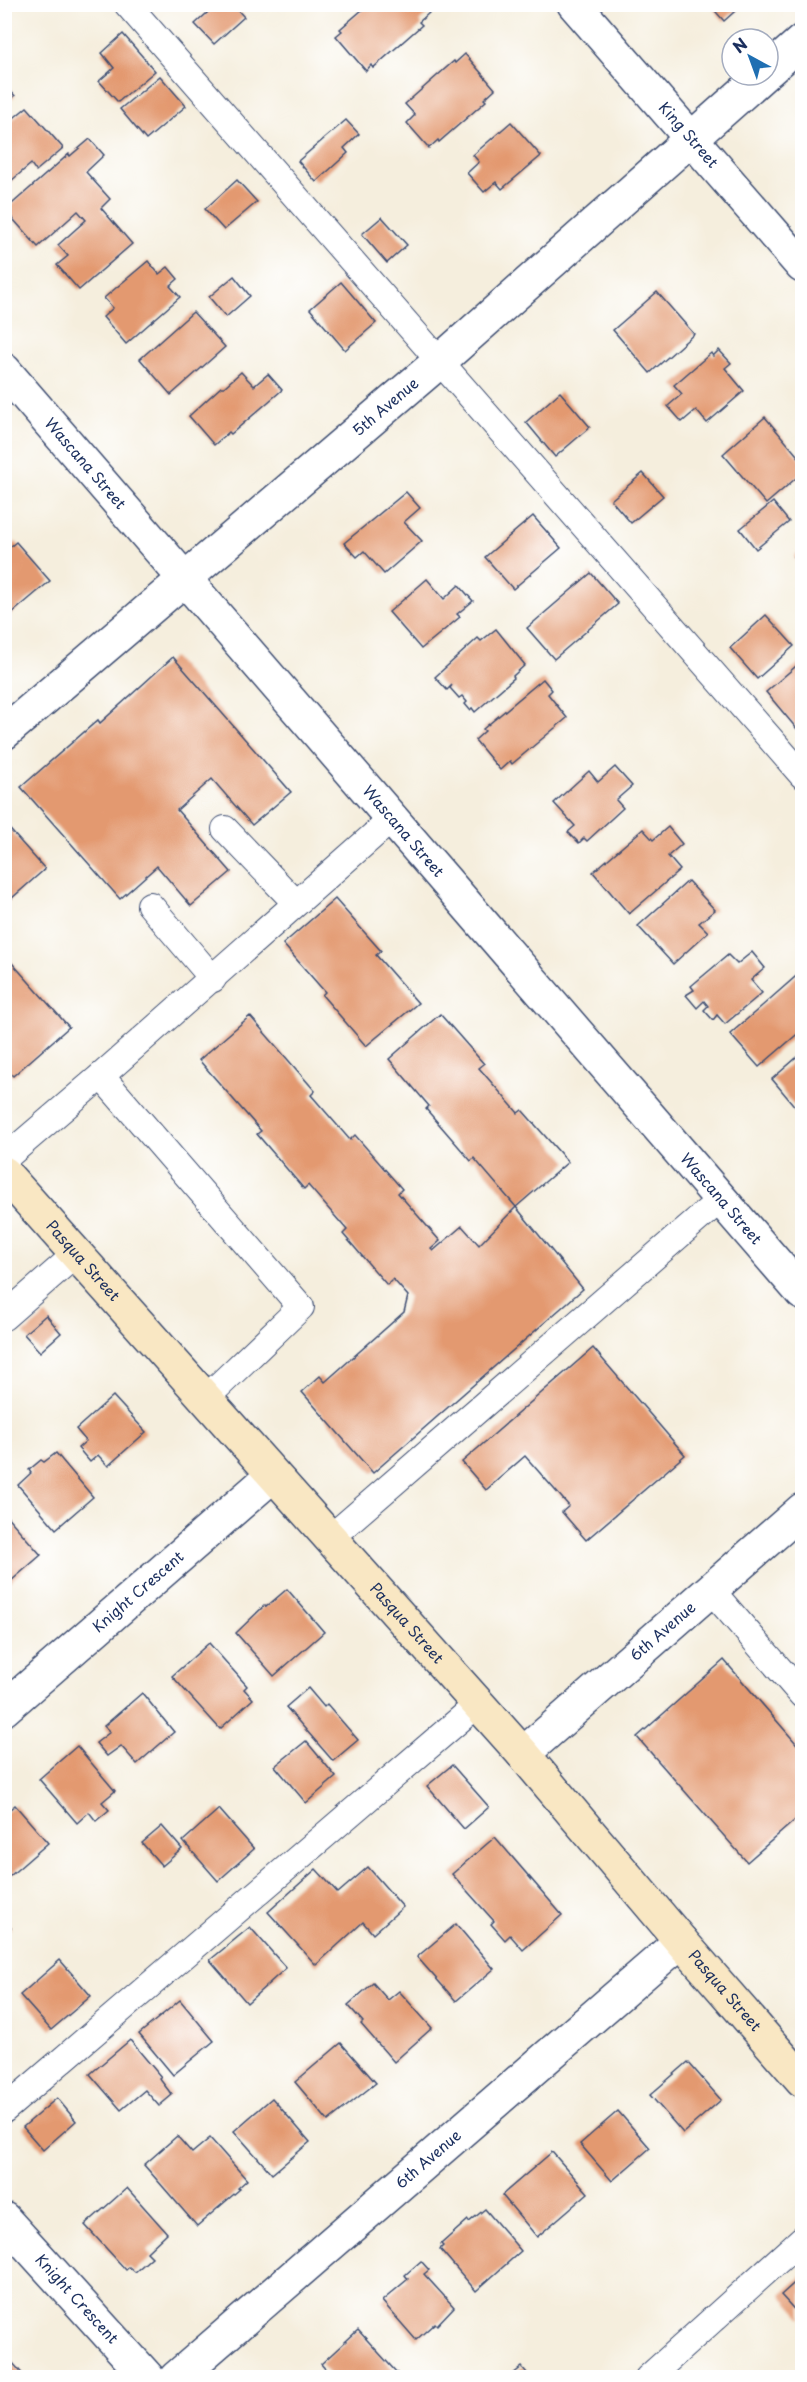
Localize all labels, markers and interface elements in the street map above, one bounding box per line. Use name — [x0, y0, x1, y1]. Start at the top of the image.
north arrow — [720, 27, 780, 87]
text: N — [727, 32, 752, 58]
street label: King Street — [654, 96, 725, 172]
street label: 5th Avenue — [347, 371, 423, 441]
street label: Wascana Street — [40, 412, 132, 514]
street label: Wascana Street — [358, 780, 450, 881]
street label: Wascana Street — [676, 1147, 768, 1249]
street label: Pasqua Street — [41, 1214, 126, 1306]
street label: Knight Crescent — [87, 1545, 188, 1637]
street label: Pasqua Street — [365, 1577, 450, 1668]
street label: 6th Avenue — [624, 1595, 700, 1666]
street label: Pasqua Street — [683, 1944, 768, 2036]
street label: 6th Avenue — [390, 2123, 466, 2193]
street label: Knight Crescent — [31, 2248, 125, 2348]

